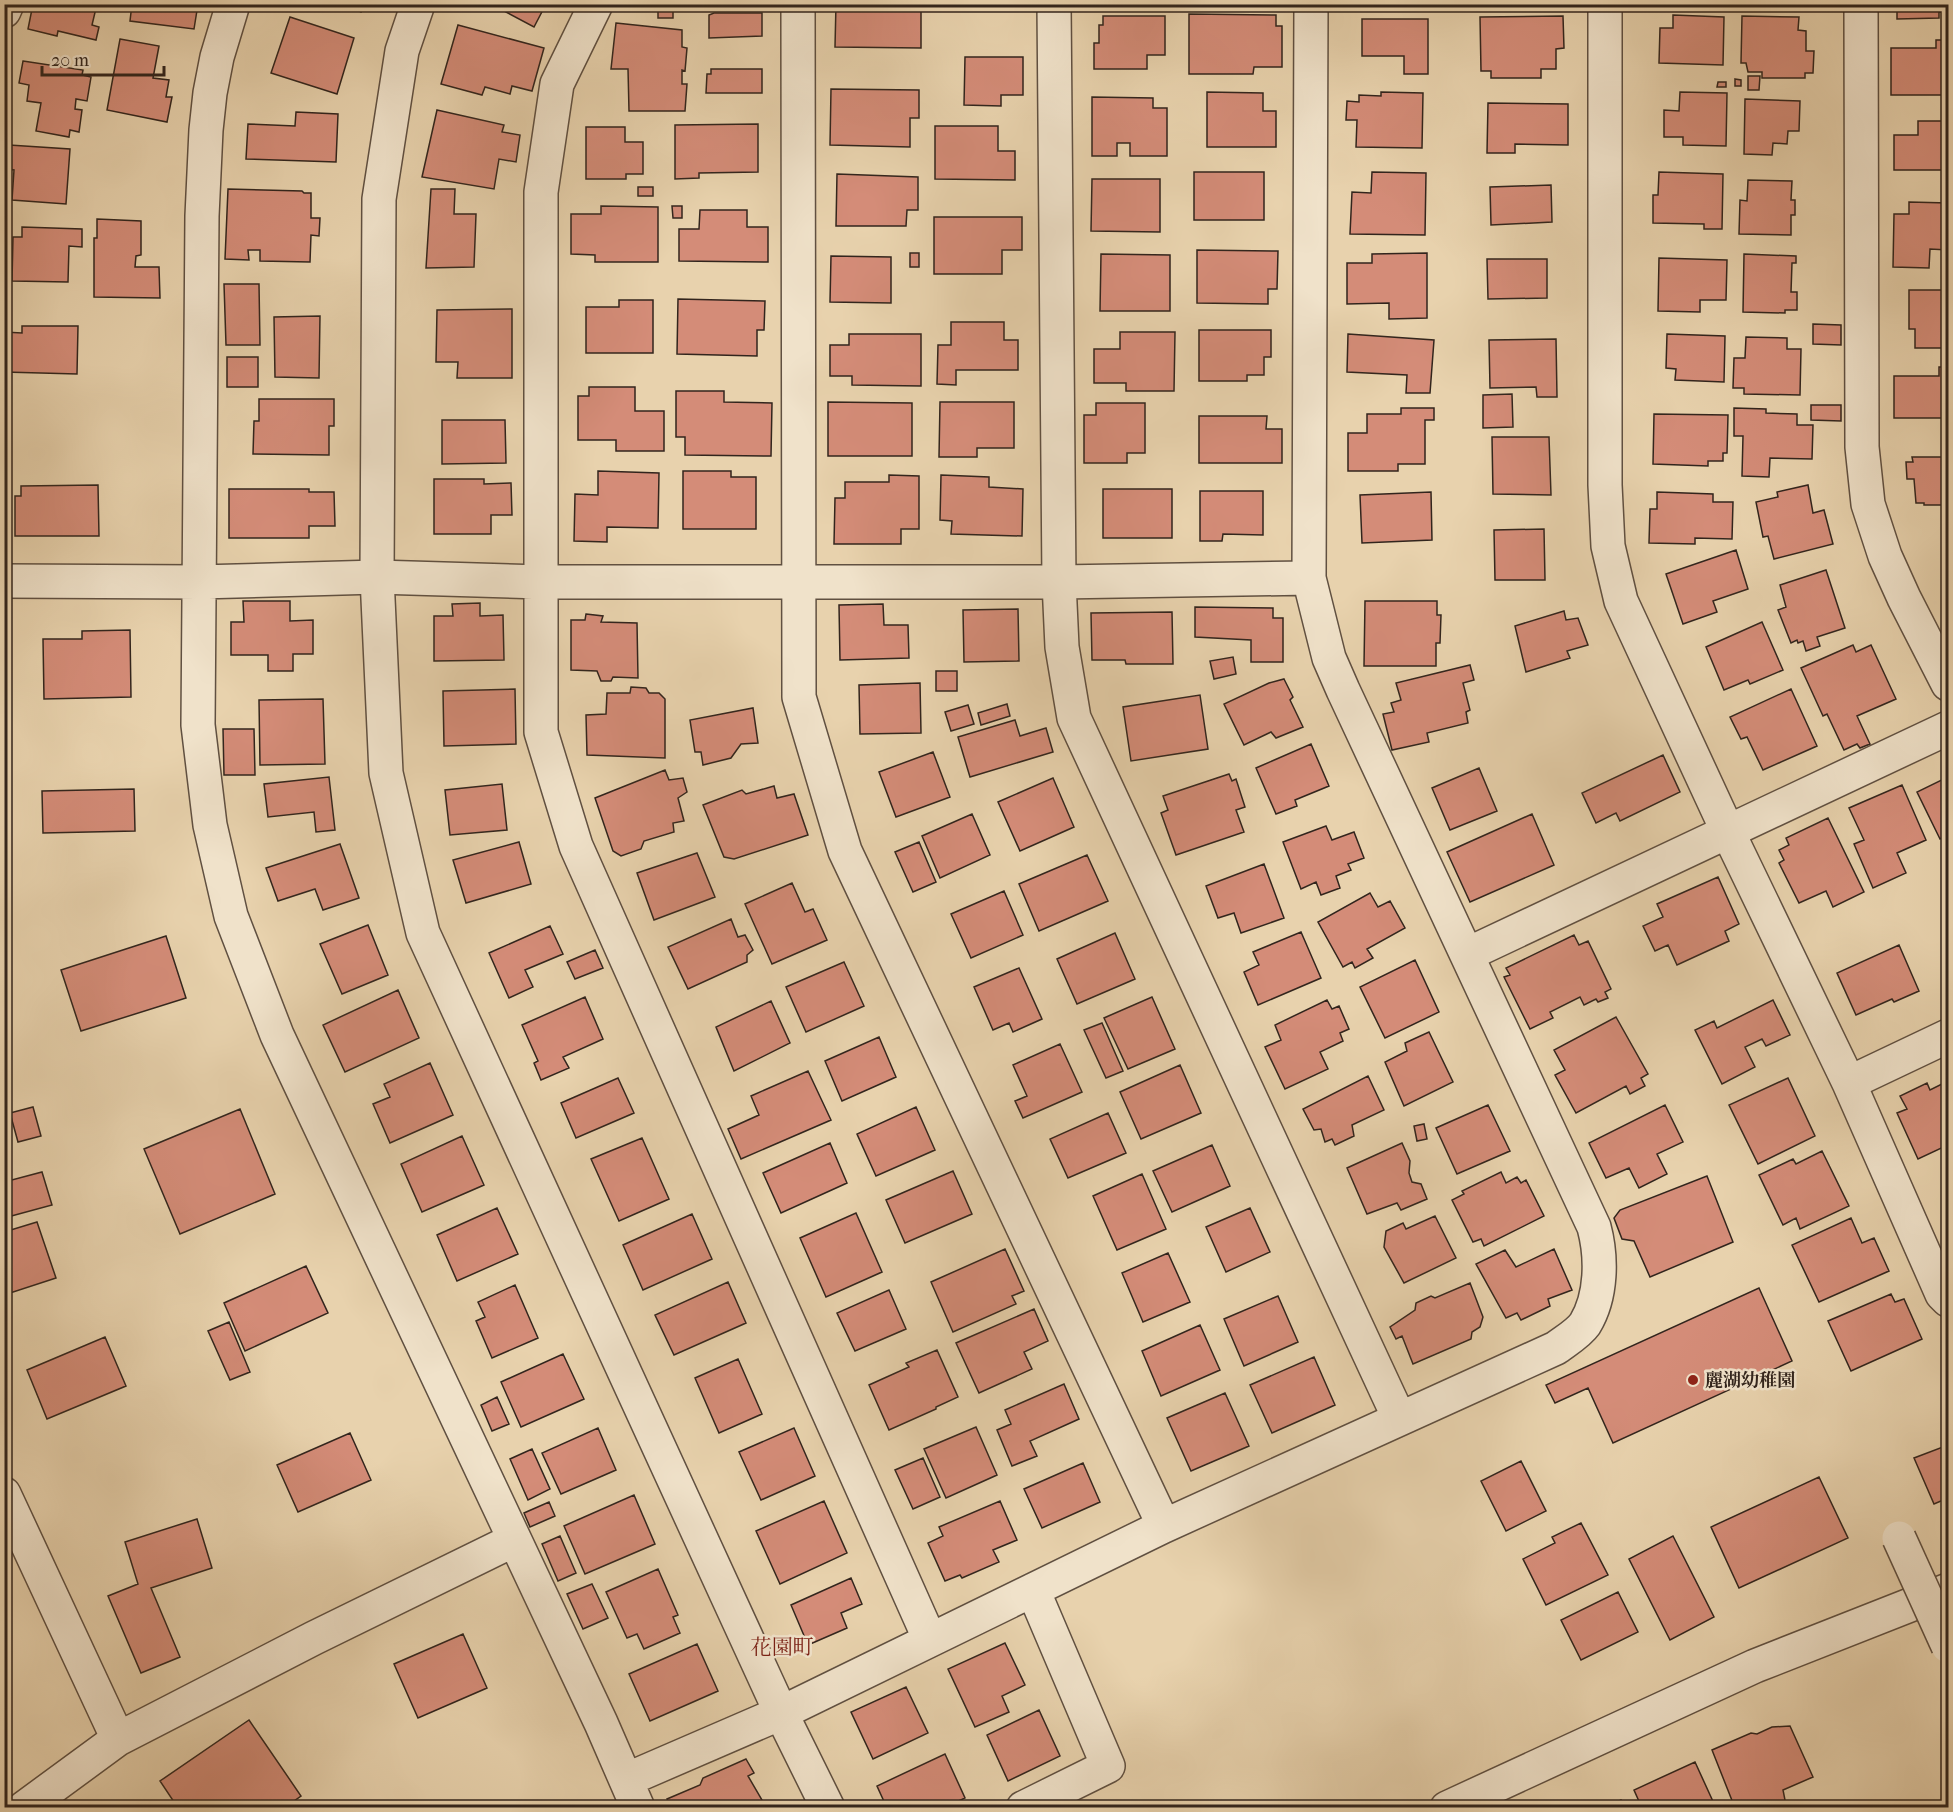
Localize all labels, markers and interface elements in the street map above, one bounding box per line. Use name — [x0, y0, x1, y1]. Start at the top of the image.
scale bar — [42, 39, 164, 77]
text: 20 m — [51, 50, 89, 71]
place label: 麗湖幼稚園 — [1705, 1370, 1795, 1391]
marker: 麗湖幼稚園 — [1686, 1373, 1700, 1387]
district label: 花園町 — [751, 1635, 814, 1659]

